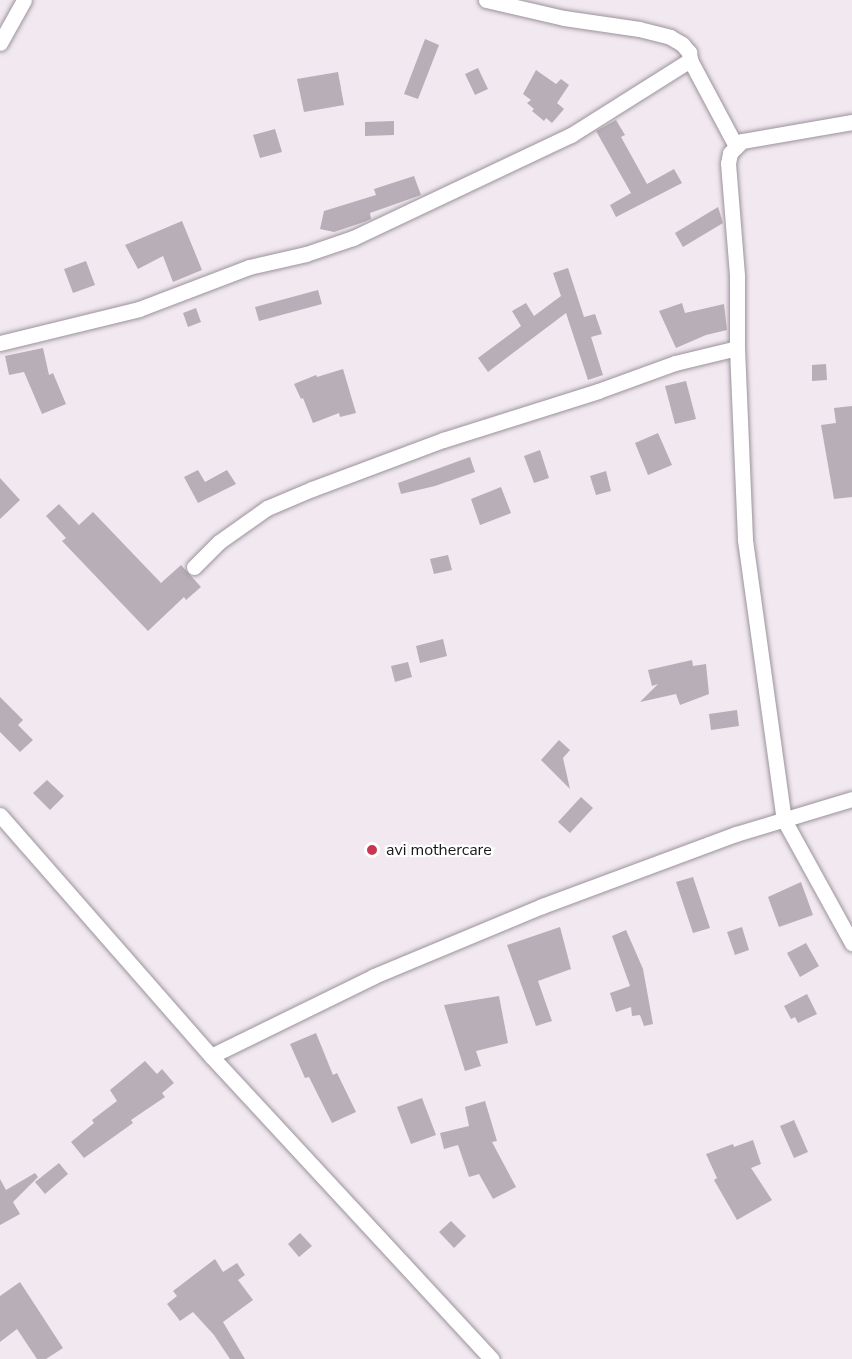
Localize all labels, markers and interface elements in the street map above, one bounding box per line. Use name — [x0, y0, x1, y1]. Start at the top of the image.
place label: avi mothercare — [386, 840, 492, 860]
marker: avi mothercare — [363, 841, 381, 859]

